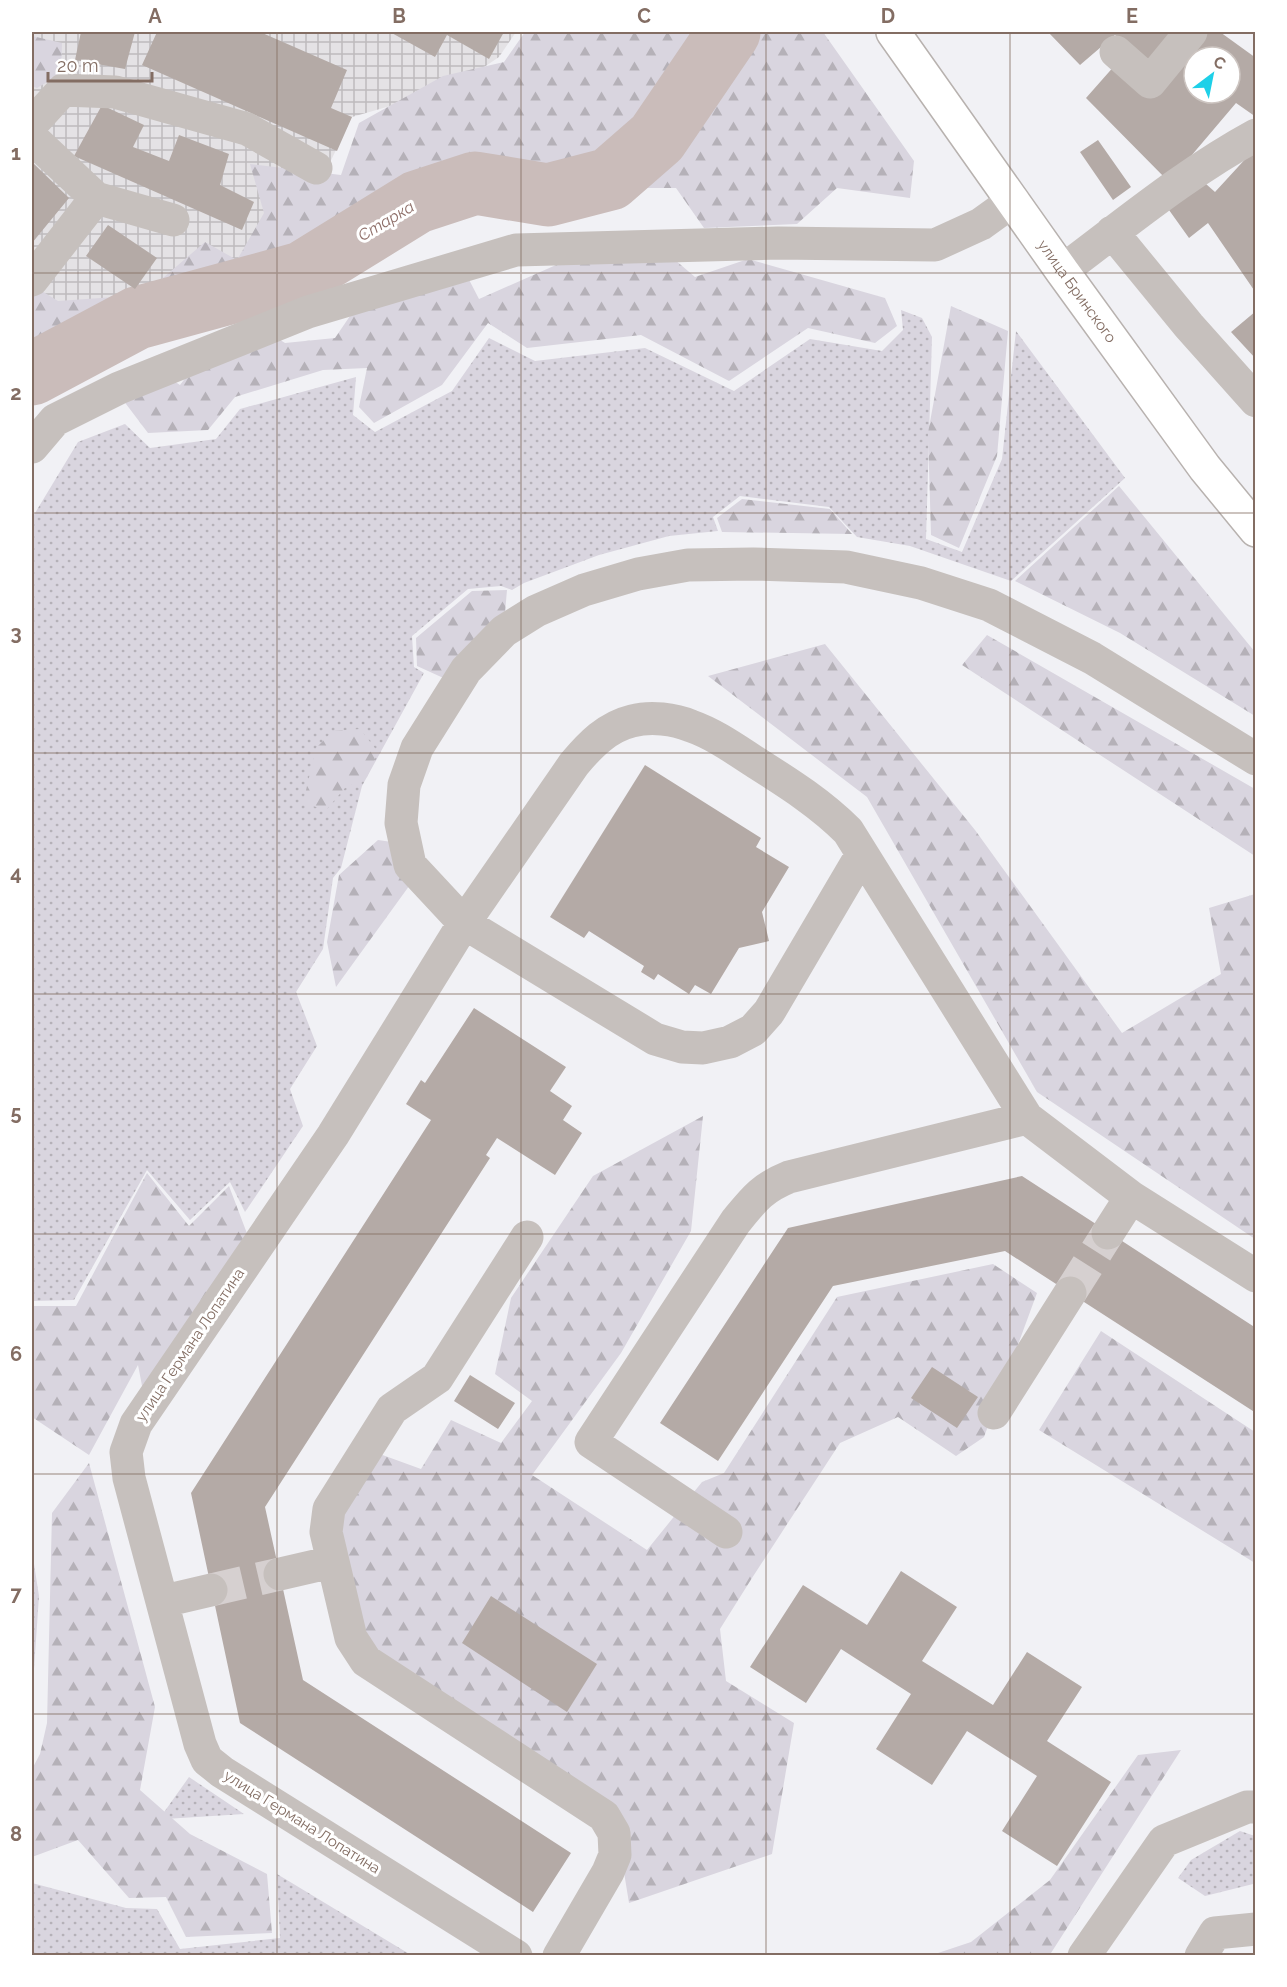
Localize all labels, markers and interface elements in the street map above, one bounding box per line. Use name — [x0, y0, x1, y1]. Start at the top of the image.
text: A — [148, 4, 162, 28]
text: B — [392, 4, 406, 28]
text: C — [637, 4, 651, 28]
text: D — [881, 4, 895, 28]
text: E — [1126, 4, 1138, 28]
scale bar — [48, 45, 152, 83]
north arrow — [1182, 45, 1242, 105]
text: С — [1210, 52, 1229, 74]
text: 20 m — [57, 55, 99, 76]
text: 1 — [11, 141, 21, 165]
water label: Старка — [355, 197, 418, 245]
street label: улица Бринского — [1034, 236, 1120, 346]
text: 2 — [10, 381, 22, 405]
text: 3 — [10, 621, 22, 645]
text: 4 — [10, 861, 22, 885]
text: 5 — [10, 1101, 22, 1125]
street label: улица Германа Лопатина — [132, 1265, 248, 1425]
text: 6 — [10, 1342, 22, 1366]
text: 7 — [10, 1582, 22, 1606]
street label: улица Германа Лопатина — [221, 1766, 383, 1878]
text: 8 — [10, 1822, 22, 1846]

